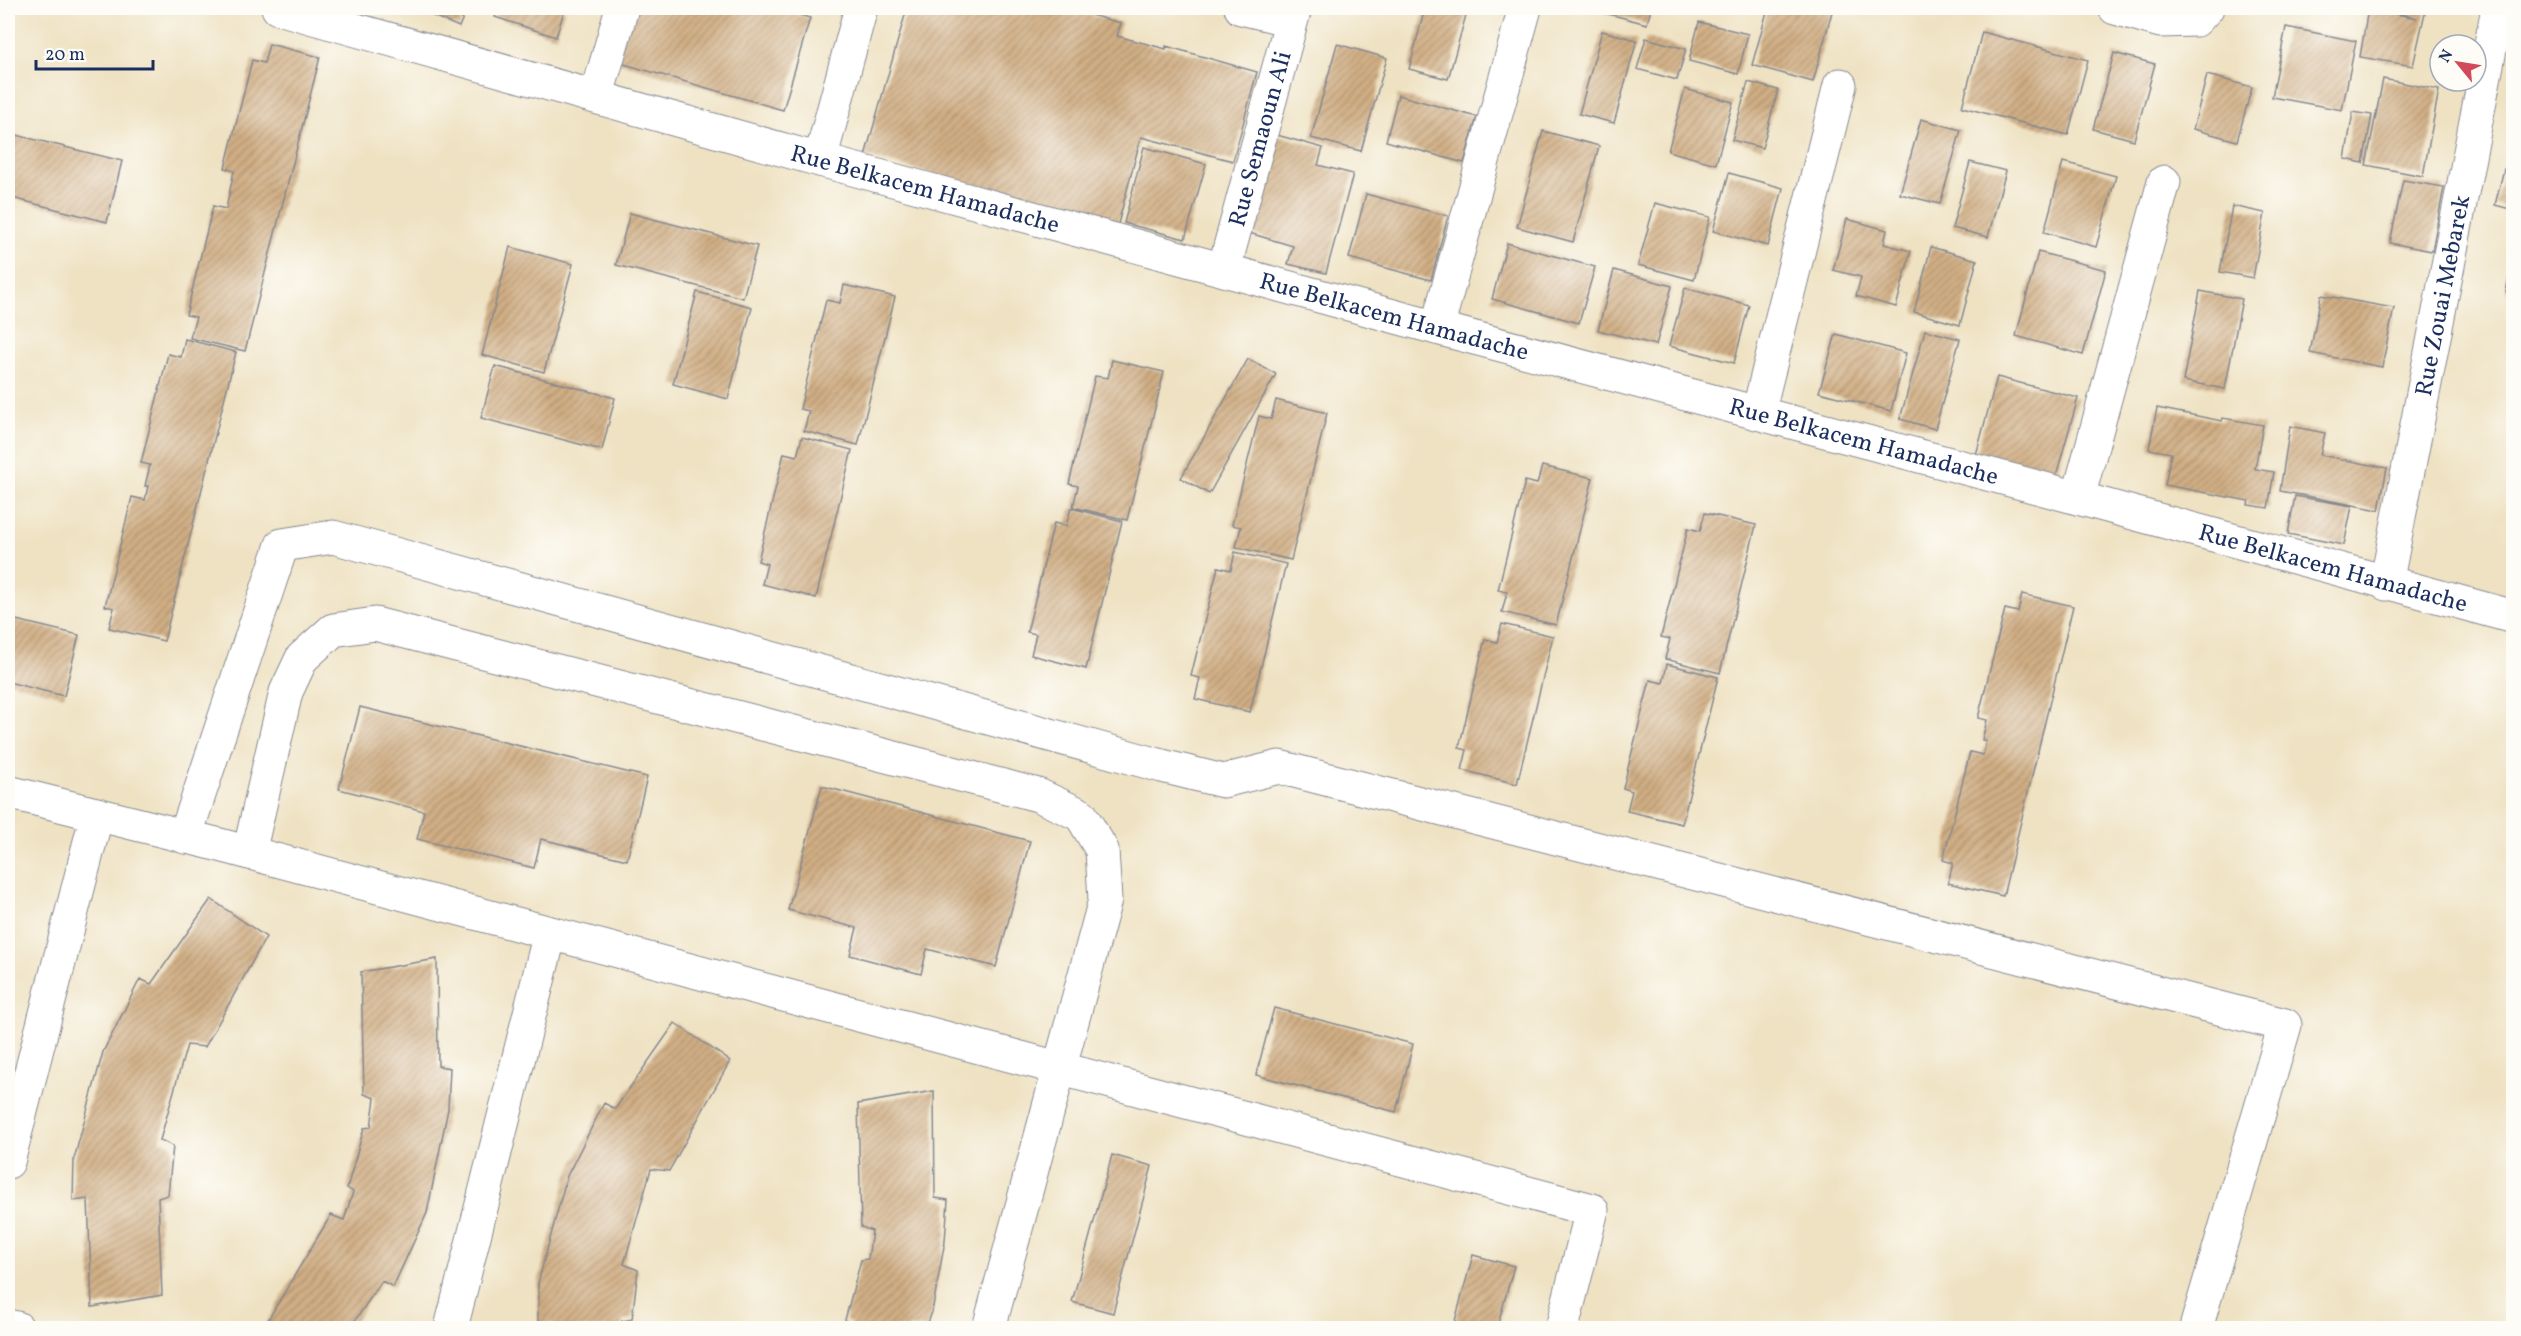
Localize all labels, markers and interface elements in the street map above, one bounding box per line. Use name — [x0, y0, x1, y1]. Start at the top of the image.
scale bar — [36, 33, 153, 71]
north arrow — [2428, 33, 2488, 93]
text: 20 m — [45, 43, 85, 68]
text: N — [2434, 46, 2459, 67]
street label: Rue Semaoun Ali — [1221, 48, 1302, 231]
street label: Rue Belkacem Hamadache — [786, 138, 1063, 243]
street label: Rue Zouai Mebarek — [2408, 192, 2480, 399]
street label: Rue Belkacem Hamadache — [1255, 265, 1532, 371]
street label: Rue Belkacem Hamadache — [1725, 391, 2002, 495]
street label: Rue Belkacem Hamadache — [2194, 517, 2471, 623]

